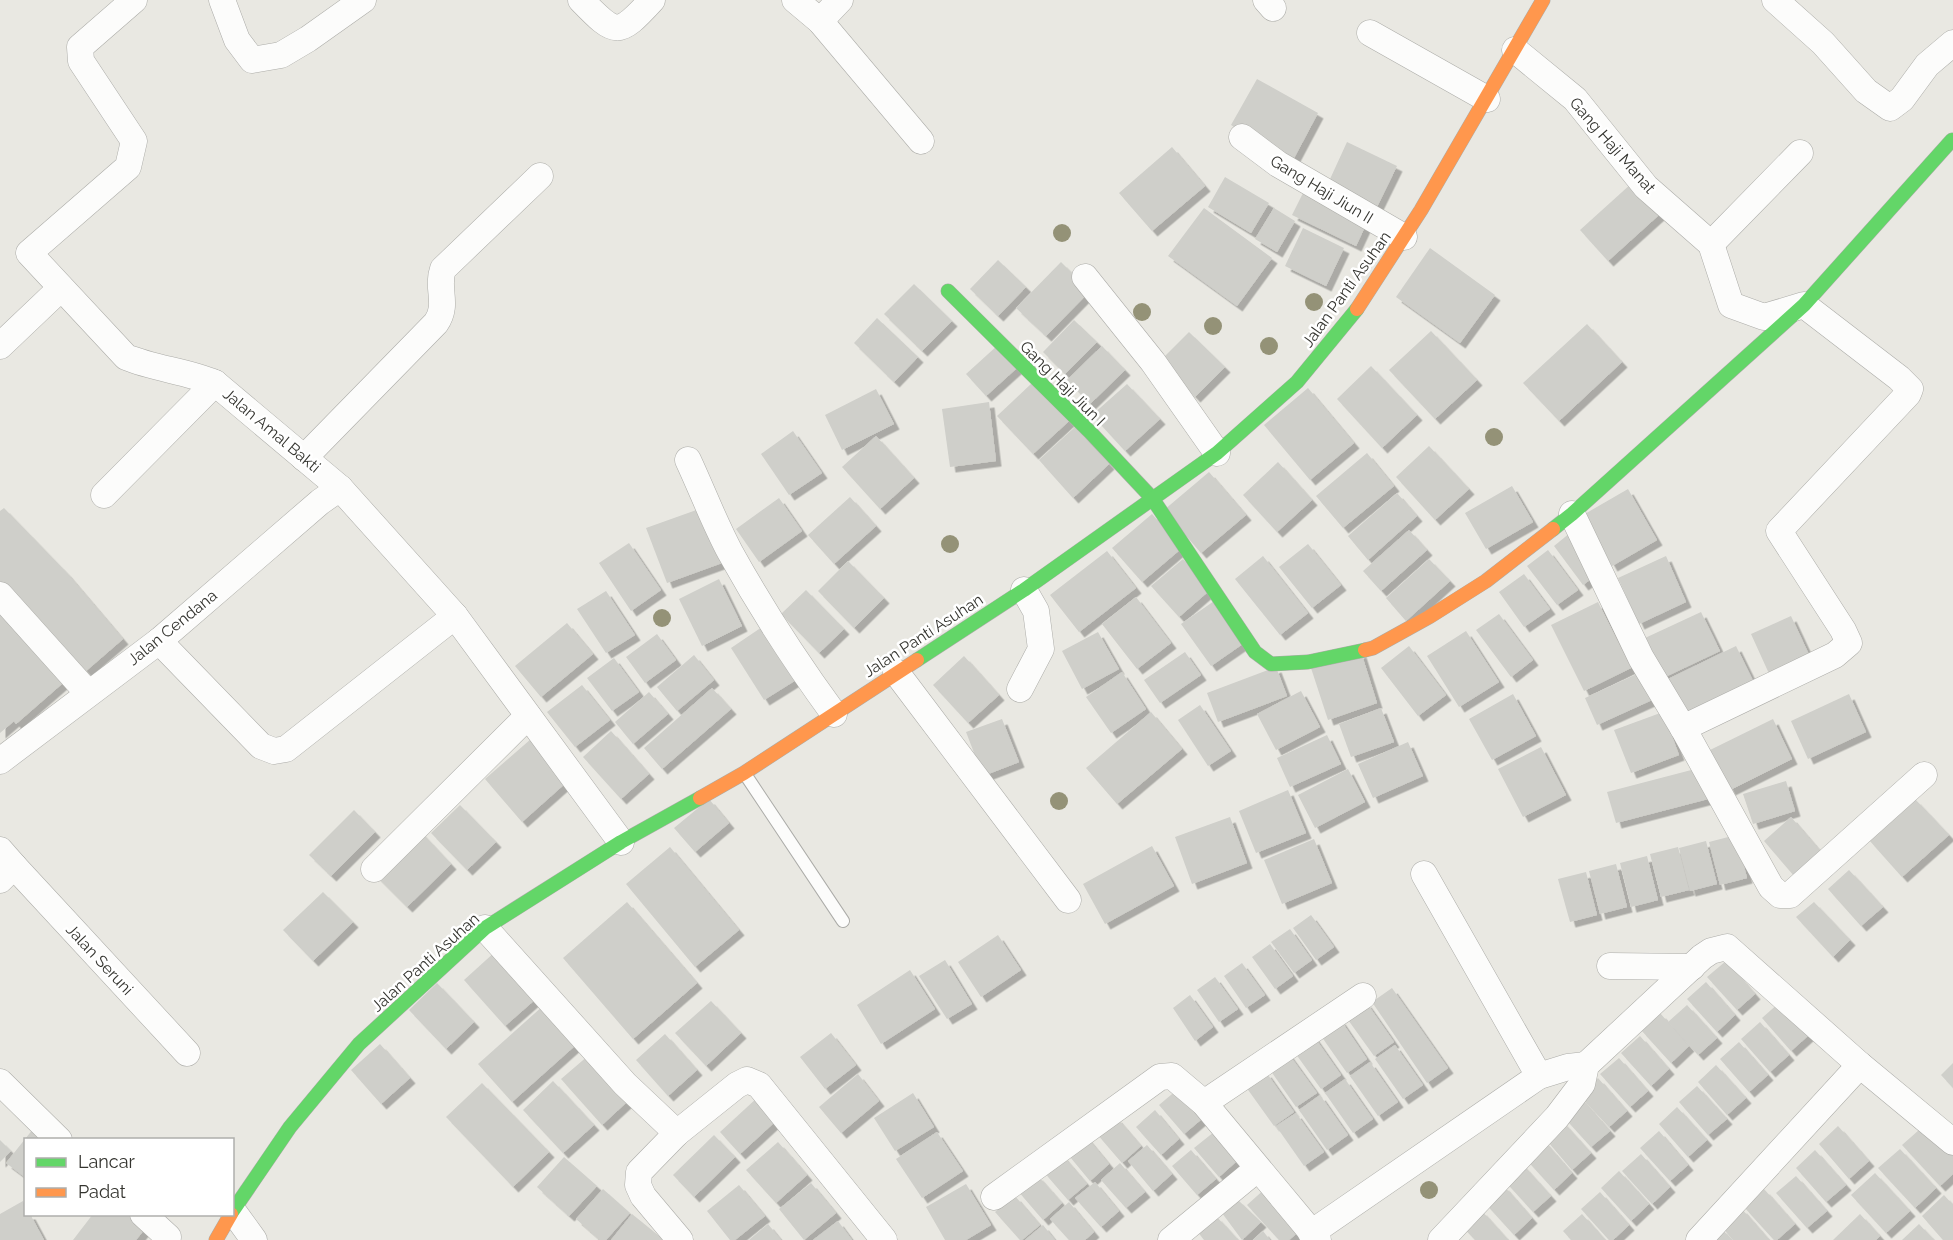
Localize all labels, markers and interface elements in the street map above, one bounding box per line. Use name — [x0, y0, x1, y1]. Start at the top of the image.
street label: Gang Haji Manat — [1566, 93, 1660, 198]
street label: Gang Haji Jiun II — [1267, 151, 1377, 228]
street label: Jalan Panti Asuhan — [1298, 228, 1395, 351]
street label: Gang Haji Jiun I — [1016, 337, 1109, 430]
street label: Jalan Amal Bakti — [219, 384, 324, 477]
street label: Jalan Cendana — [124, 586, 221, 669]
street label: Jalan Panti Asuhan — [860, 590, 986, 681]
street label: Jalan Panti Asuhan — [368, 909, 483, 1016]
street label: Jalan Seruni — [62, 920, 137, 999]
legend — [24, 1138, 234, 1216]
text: Lancar — [78, 1151, 135, 1172]
text: Padat — [78, 1181, 126, 1202]

